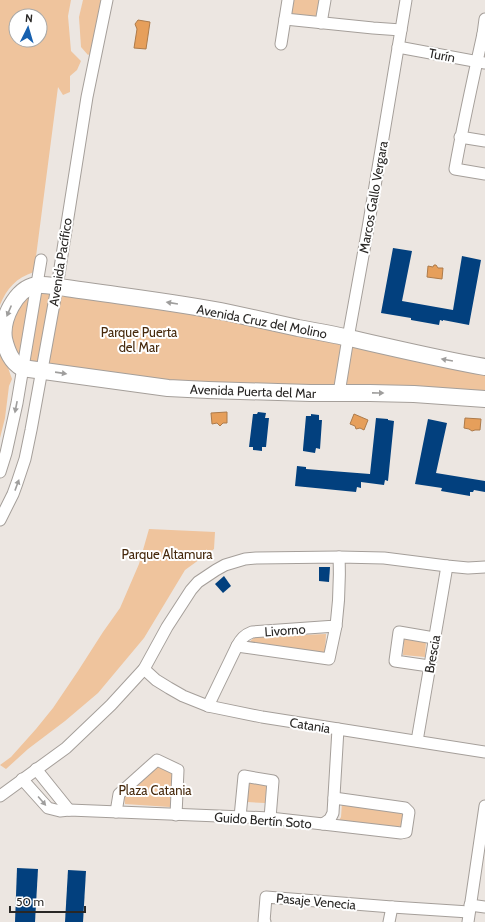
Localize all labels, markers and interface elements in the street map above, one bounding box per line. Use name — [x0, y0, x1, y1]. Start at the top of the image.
north arrow — [8, 8, 48, 48]
text: N — [24, 11, 33, 25]
street label: Turín — [427, 45, 457, 65]
street label: Marcos Gallo Vergara — [355, 139, 391, 254]
street label: Avenida Pacífico — [45, 217, 75, 307]
one-way arrow — [166, 300, 178, 306]
street label: Avenida Cruz del Molino — [195, 301, 329, 341]
one-way arrow — [6, 305, 13, 317]
park label: Parque Puerta del Mar — [101, 324, 178, 355]
one-way arrow — [441, 356, 453, 362]
one-way arrow — [55, 370, 67, 376]
street label: Avenida Puerta del Mar — [190, 381, 317, 401]
one-way arrow — [372, 390, 385, 396]
one-way arrow — [13, 401, 19, 413]
one-way arrow — [14, 478, 20, 490]
park label: Parque Altamura — [121, 546, 213, 562]
street label: Livorno — [264, 621, 306, 639]
street label: Brescia — [421, 633, 443, 674]
street label: Catania — [288, 714, 332, 736]
park label: Plaza Catania — [119, 782, 192, 798]
one-way arrow — [38, 796, 47, 807]
street label: Guido Bertín Soto — [214, 809, 312, 831]
scale bar — [10, 888, 85, 914]
street label: Pasaje Venecia — [275, 890, 357, 914]
text: 50 m — [16, 894, 44, 909]

